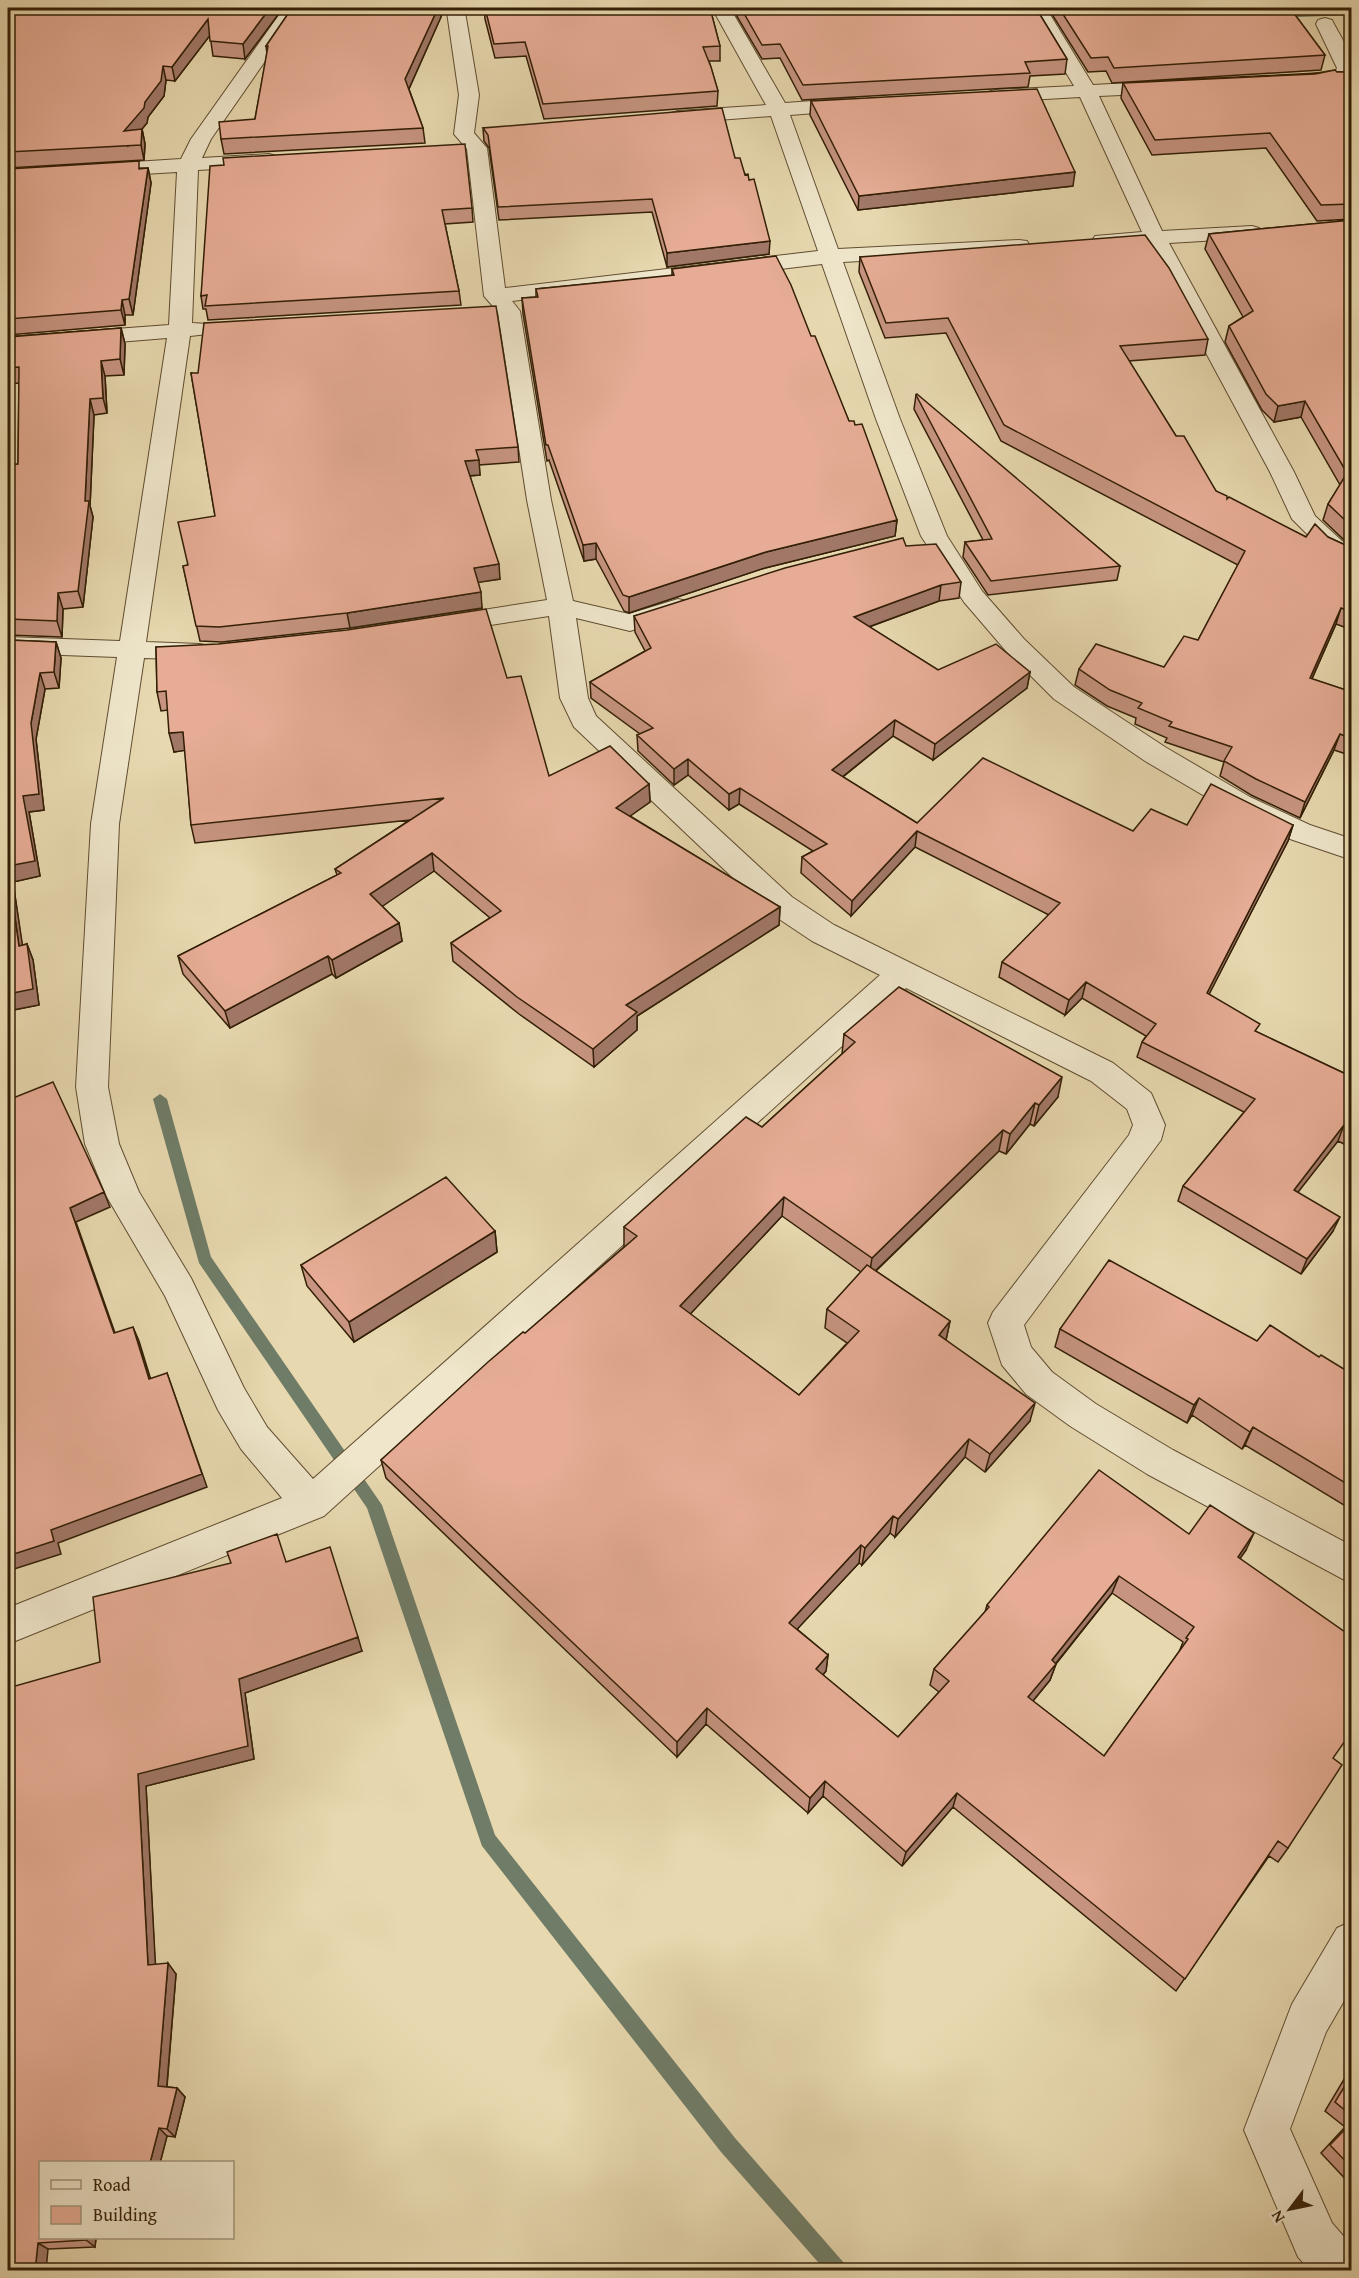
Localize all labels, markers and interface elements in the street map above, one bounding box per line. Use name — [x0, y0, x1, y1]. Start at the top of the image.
legend — [39, 2161, 234, 2239]
text: Road — [93, 2171, 131, 2198]
north arrow — [1260, 2179, 1320, 2239]
text: Building — [93, 2201, 157, 2228]
text: N — [1264, 2206, 1290, 2228]

